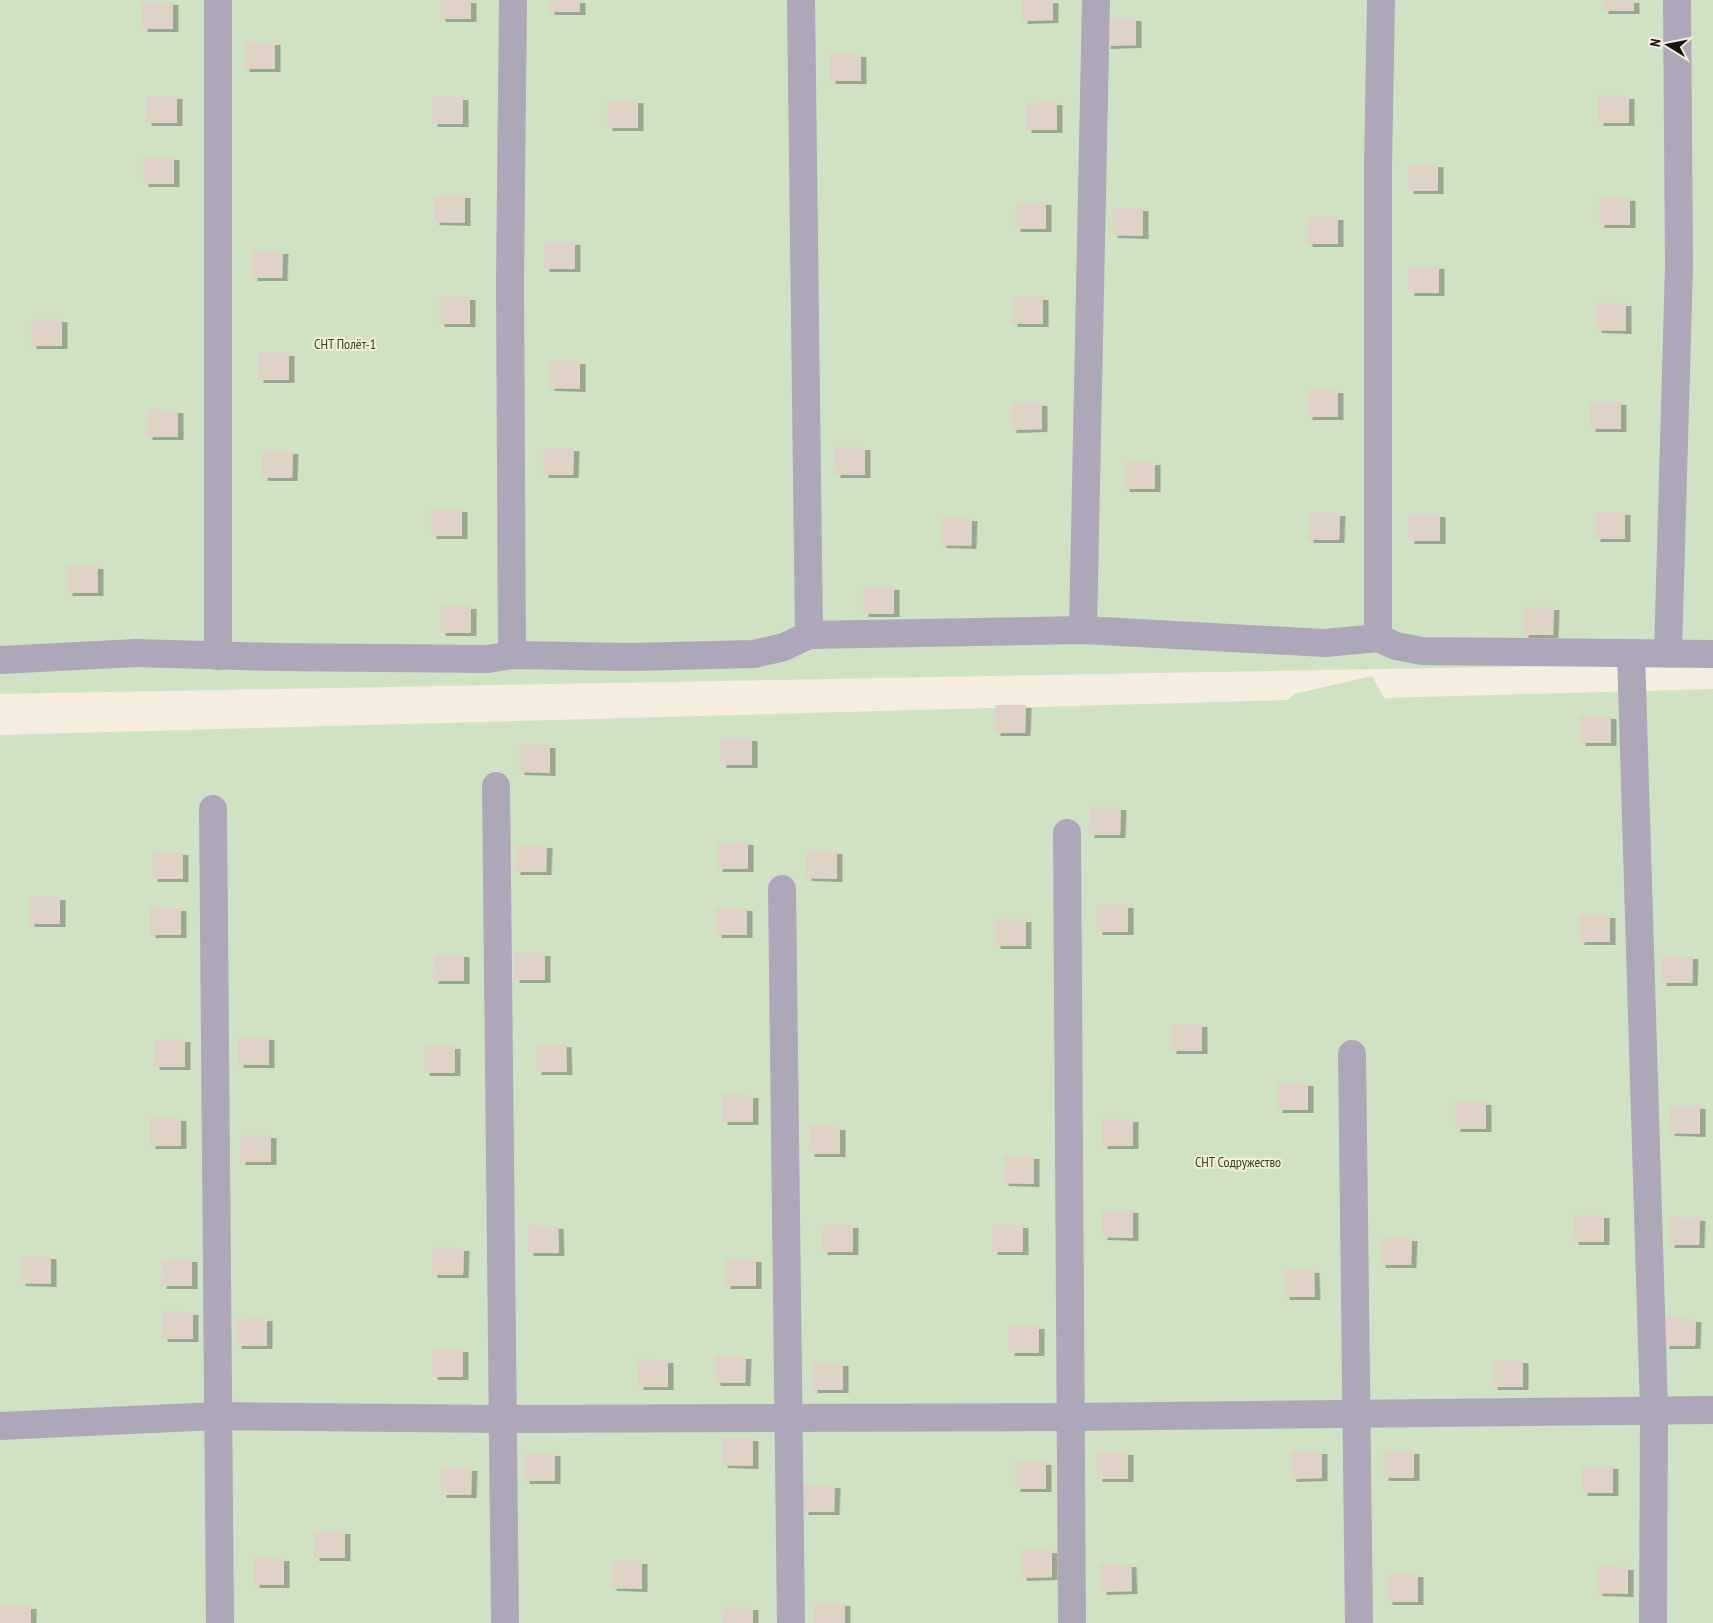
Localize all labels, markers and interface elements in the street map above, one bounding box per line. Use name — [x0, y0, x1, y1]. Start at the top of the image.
north arrow — [1643, 20, 1693, 70]
text: N — [1646, 37, 1665, 48]
park label: СНТ Полёт-1 — [314, 335, 376, 353]
park label: СНТ Содружество — [1195, 1153, 1281, 1171]

